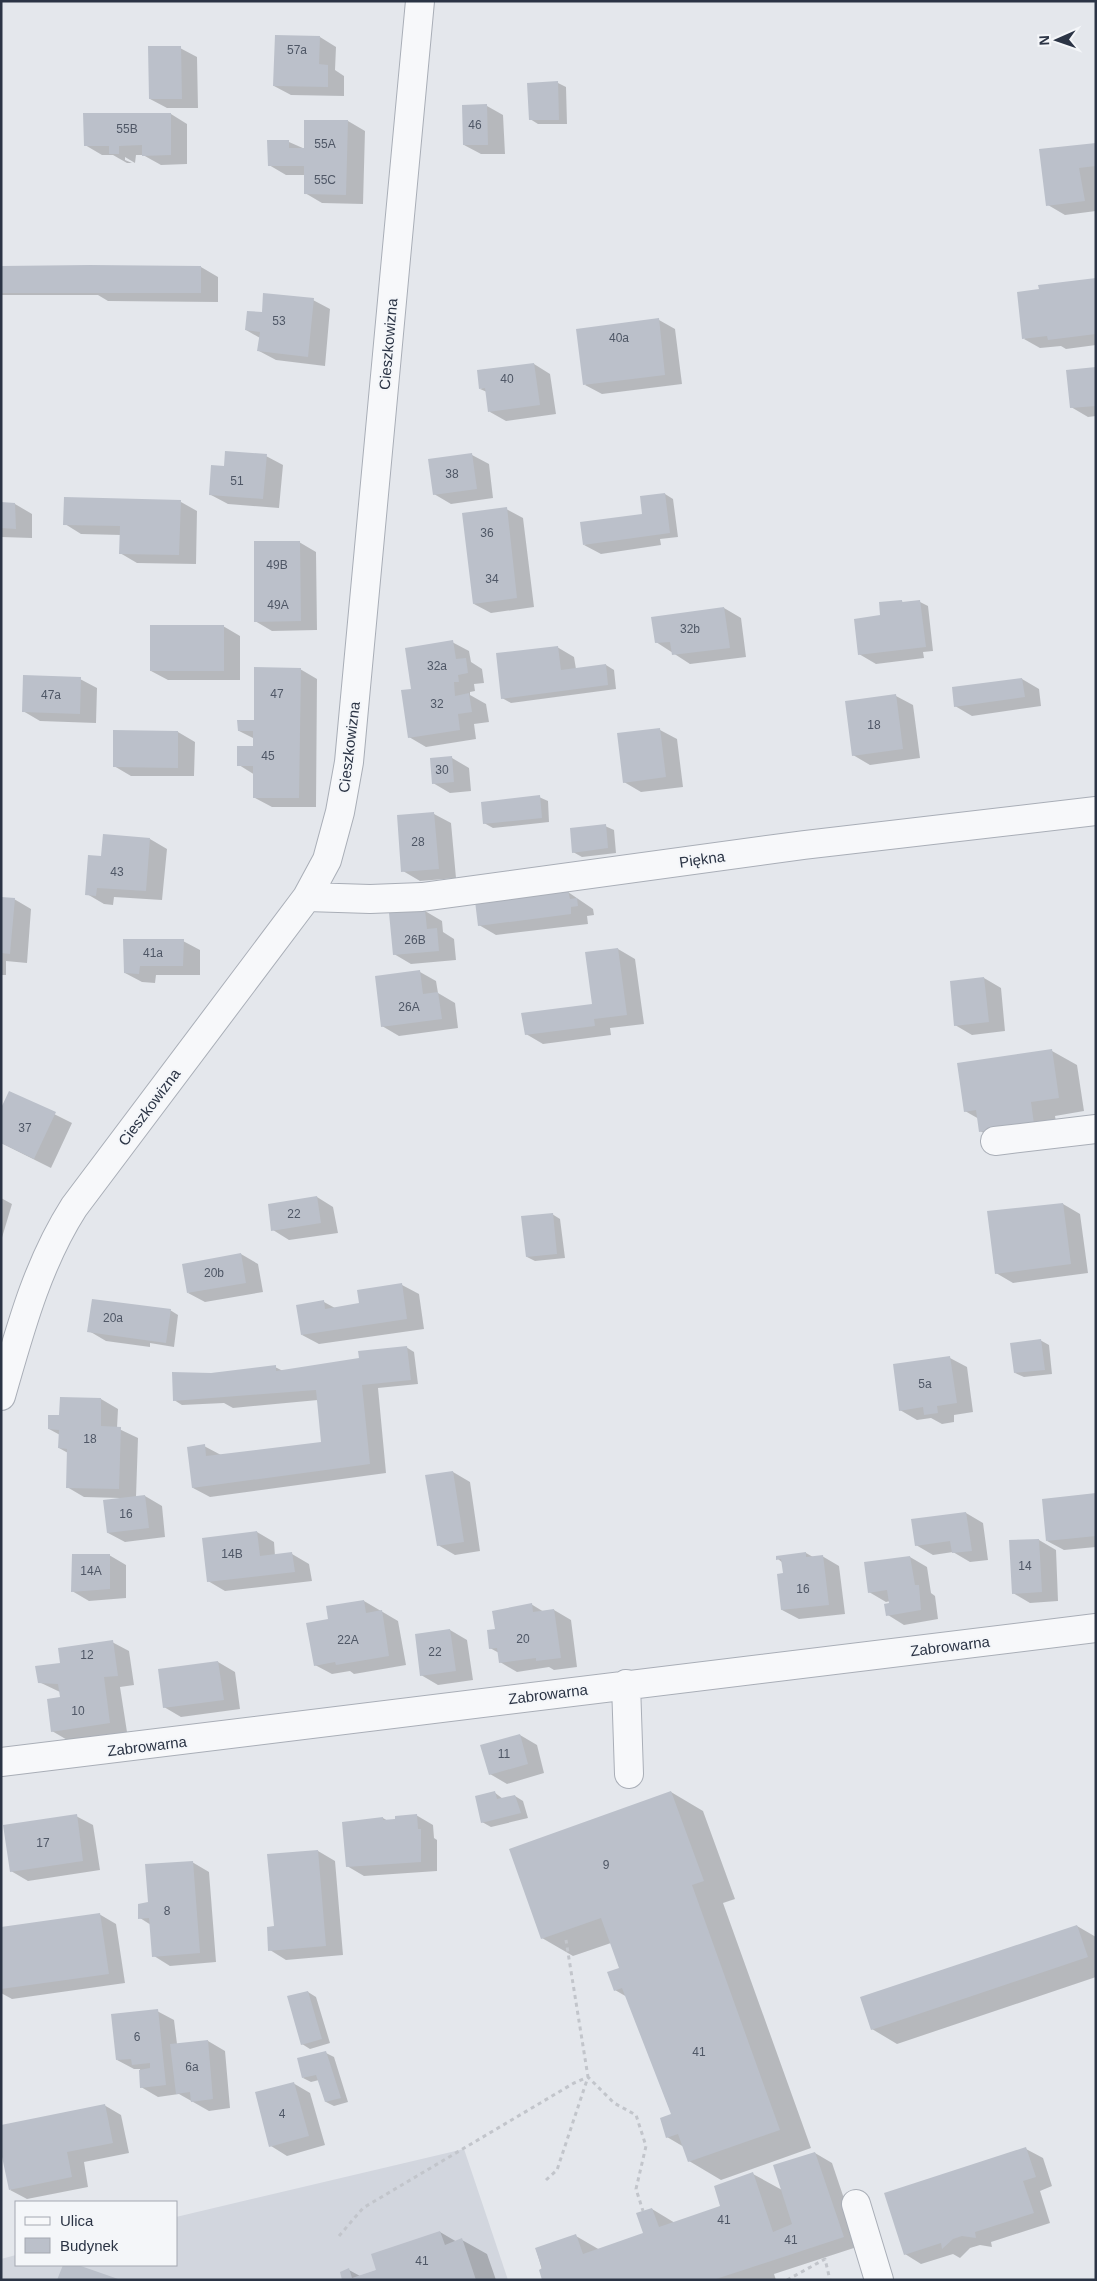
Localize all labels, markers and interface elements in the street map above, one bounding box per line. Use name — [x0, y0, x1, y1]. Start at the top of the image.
north arrow — [1032, 15, 1082, 65]
text: N — [1036, 35, 1052, 46]
house number: 57a — [287, 43, 307, 57]
house number: 46 — [468, 118, 482, 132]
house number: 55B — [116, 122, 138, 136]
house number: 55A — [314, 137, 336, 151]
house number: 55C — [314, 173, 336, 187]
street label: Cieszkowizna — [376, 297, 401, 390]
house number: 53 — [272, 314, 286, 328]
house number: 40a — [609, 331, 629, 345]
house number: 40 — [500, 372, 514, 386]
house number: 38 — [445, 467, 459, 481]
house number: 51 — [230, 474, 244, 488]
house number: 36 — [480, 526, 494, 540]
house number: 49B — [266, 558, 288, 572]
house number: 34 — [485, 572, 499, 586]
house number: 49A — [267, 598, 289, 612]
house number: 32b — [680, 622, 700, 636]
house number: 32a — [427, 659, 447, 673]
house number: 47 — [270, 687, 284, 701]
house number: 47a — [41, 688, 61, 702]
house number: 32 — [430, 697, 444, 711]
street label: Cieszkowizna — [335, 700, 363, 794]
house number: 18 — [867, 718, 881, 732]
house number: 45 — [261, 749, 275, 763]
house number: 30 — [435, 763, 449, 777]
house number: 28 — [411, 835, 425, 849]
street label: Piękna — [678, 847, 727, 871]
house number: 43 — [110, 865, 124, 879]
house number: 26B — [404, 933, 426, 947]
house number: 41a — [143, 946, 163, 960]
house number: 26A — [398, 1000, 420, 1014]
street label: Cieszkowizna — [115, 1065, 184, 1149]
house number: 37 — [18, 1121, 32, 1135]
house number: 22 — [287, 1207, 301, 1221]
house number: 20b — [204, 1266, 224, 1280]
house number: 20a — [103, 1311, 123, 1325]
house number: 5a — [918, 1377, 932, 1391]
house number: 18 — [83, 1432, 97, 1446]
house number: 16 — [119, 1507, 133, 1521]
house number: 14B — [221, 1547, 243, 1561]
house number: 14 — [1018, 1559, 1032, 1573]
house number: 14A — [80, 1564, 102, 1578]
house number: 16 — [796, 1582, 810, 1596]
house number: 20 — [516, 1632, 530, 1646]
house number: 22A — [337, 1633, 359, 1647]
street label: Zabrowarna — [909, 1633, 991, 1659]
house number: 22 — [428, 1645, 442, 1659]
house number: 12 — [80, 1648, 94, 1662]
street label: Zabrowarna — [507, 1681, 589, 1707]
house number: 10 — [71, 1704, 85, 1718]
street label: Zabrowarna — [106, 1733, 188, 1759]
house number: 11 — [498, 1747, 511, 1761]
house number: 17 — [36, 1836, 50, 1850]
house number: 9 — [603, 1858, 610, 1872]
house number: 8 — [164, 1904, 171, 1918]
house number: 6 — [134, 2030, 141, 2044]
house number: 41 — [692, 2045, 706, 2059]
house number: 6a — [185, 2060, 199, 2074]
house number: 4 — [279, 2107, 286, 2121]
legend — [15, 2201, 178, 2266]
text: Ulica — [60, 2212, 94, 2229]
house number: 41 — [717, 2213, 731, 2227]
house number: 41 — [784, 2233, 798, 2247]
text: Budynek — [60, 2237, 119, 2254]
house number: 41 — [415, 2254, 429, 2268]

